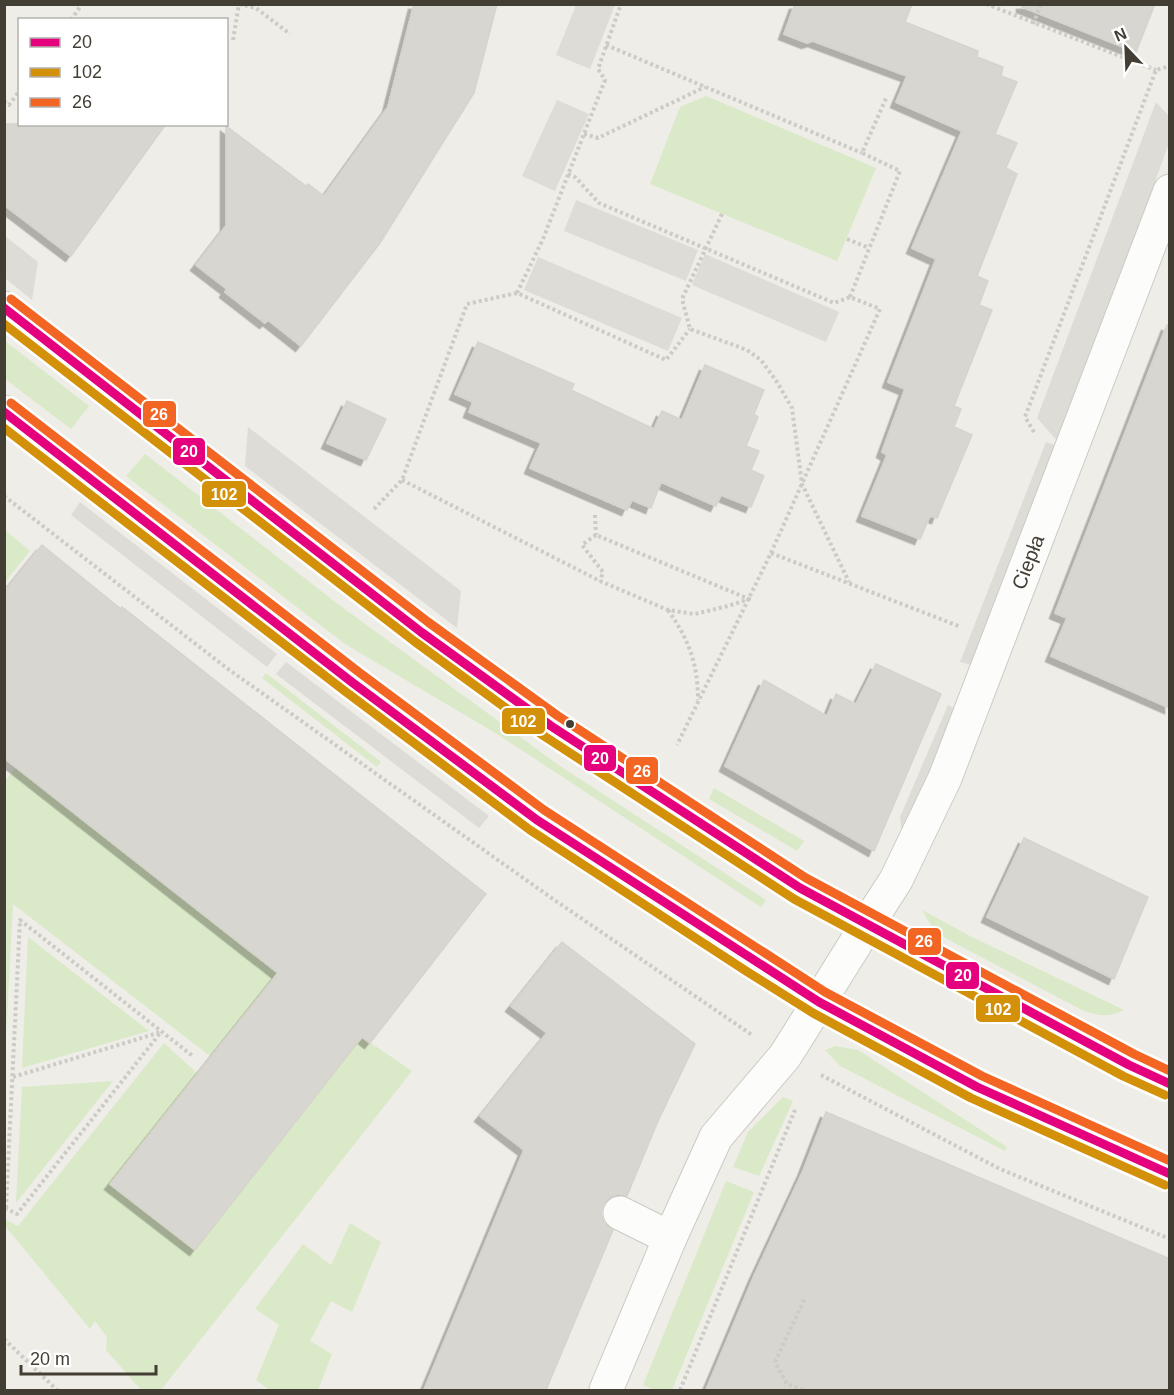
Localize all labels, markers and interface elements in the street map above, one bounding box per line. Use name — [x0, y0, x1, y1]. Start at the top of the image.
legend — [18, 18, 228, 126]
north arrow — [1096, 18, 1156, 78]
text: N — [1112, 25, 1129, 45]
text: 20 — [72, 32, 92, 52]
text: 102 — [72, 62, 102, 82]
text: 26 — [72, 92, 92, 112]
line badge: 26 — [142, 400, 177, 428]
text: 26 — [150, 406, 168, 423]
line badge: 20 — [172, 437, 206, 466]
text: 20 — [180, 443, 198, 460]
line badge: 102 — [201, 480, 247, 508]
text: 102 — [211, 486, 237, 503]
street label: Ciepła — [1007, 531, 1049, 592]
line badge: 102 — [501, 707, 546, 735]
text: 102 — [510, 713, 536, 730]
unlabelled marker — [564, 718, 576, 730]
line badge: 20 — [583, 744, 617, 772]
text: 20 — [591, 750, 609, 767]
line badge: 26 — [625, 756, 659, 785]
text: 26 — [633, 763, 651, 780]
line badge: 26 — [907, 927, 942, 956]
text: 26 — [915, 933, 933, 950]
line badge: 20 — [945, 961, 980, 990]
text: 20 — [954, 967, 972, 984]
line badge: 102 — [975, 994, 1021, 1023]
text: 102 — [985, 1001, 1011, 1018]
scale bar — [21, 1338, 156, 1376]
text: 20 m — [30, 1349, 70, 1369]

